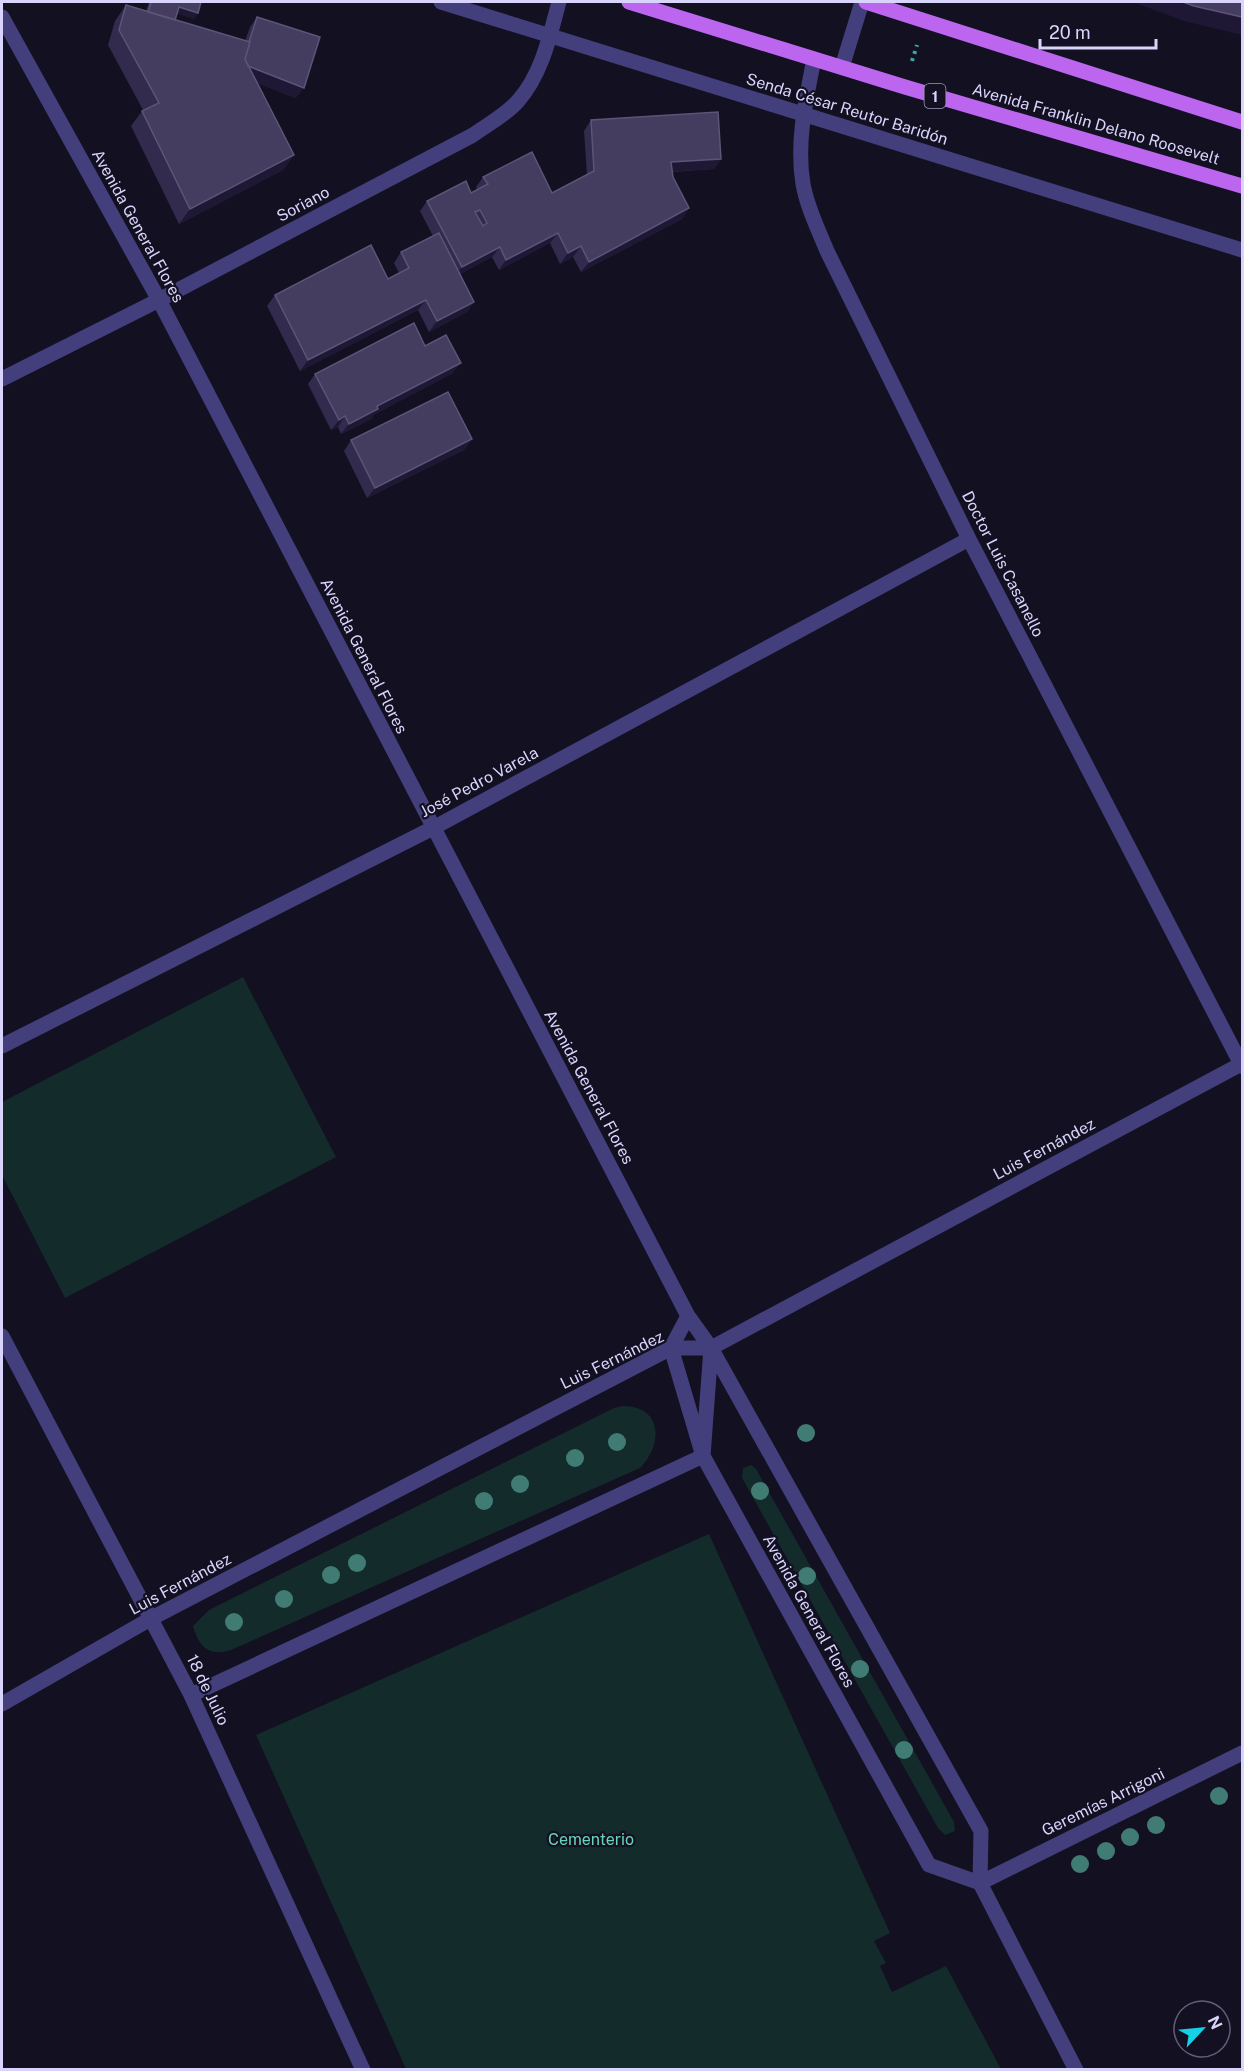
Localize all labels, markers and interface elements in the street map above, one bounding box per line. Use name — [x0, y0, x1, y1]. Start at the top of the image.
scale bar — [1040, 12, 1156, 50]
text: 20 m — [1049, 22, 1091, 43]
street label: Senda César Reutor Baridón — [744, 69, 950, 149]
street label: Avenida Franklin Delano Roosevelt — [970, 80, 1222, 168]
road number: 1 — [924, 84, 946, 108]
street label: Avenida General Flores — [88, 146, 188, 306]
street label: Soriano — [273, 182, 333, 226]
street label: Doctor Luis Casanello — [958, 488, 1048, 640]
street label: Avenida General Flores — [317, 575, 411, 737]
street label: José Pedro Varela — [417, 743, 541, 821]
street label: Avenida General Flores — [540, 1007, 638, 1167]
street label: Luis Fernández — [990, 1114, 1098, 1184]
street label: Luis Fernández — [557, 1327, 667, 1393]
street label: Avenida General Flores — [759, 1531, 859, 1691]
street label: Luis Fernández — [126, 1549, 234, 1619]
street label: 18 de Julio — [183, 1652, 233, 1728]
street label: Geremías Arrigoni — [1039, 1764, 1167, 1840]
park label: Cementerio — [548, 1830, 634, 1849]
north arrow — [1172, 1999, 1232, 2059]
text: N — [1204, 2013, 1226, 2032]

